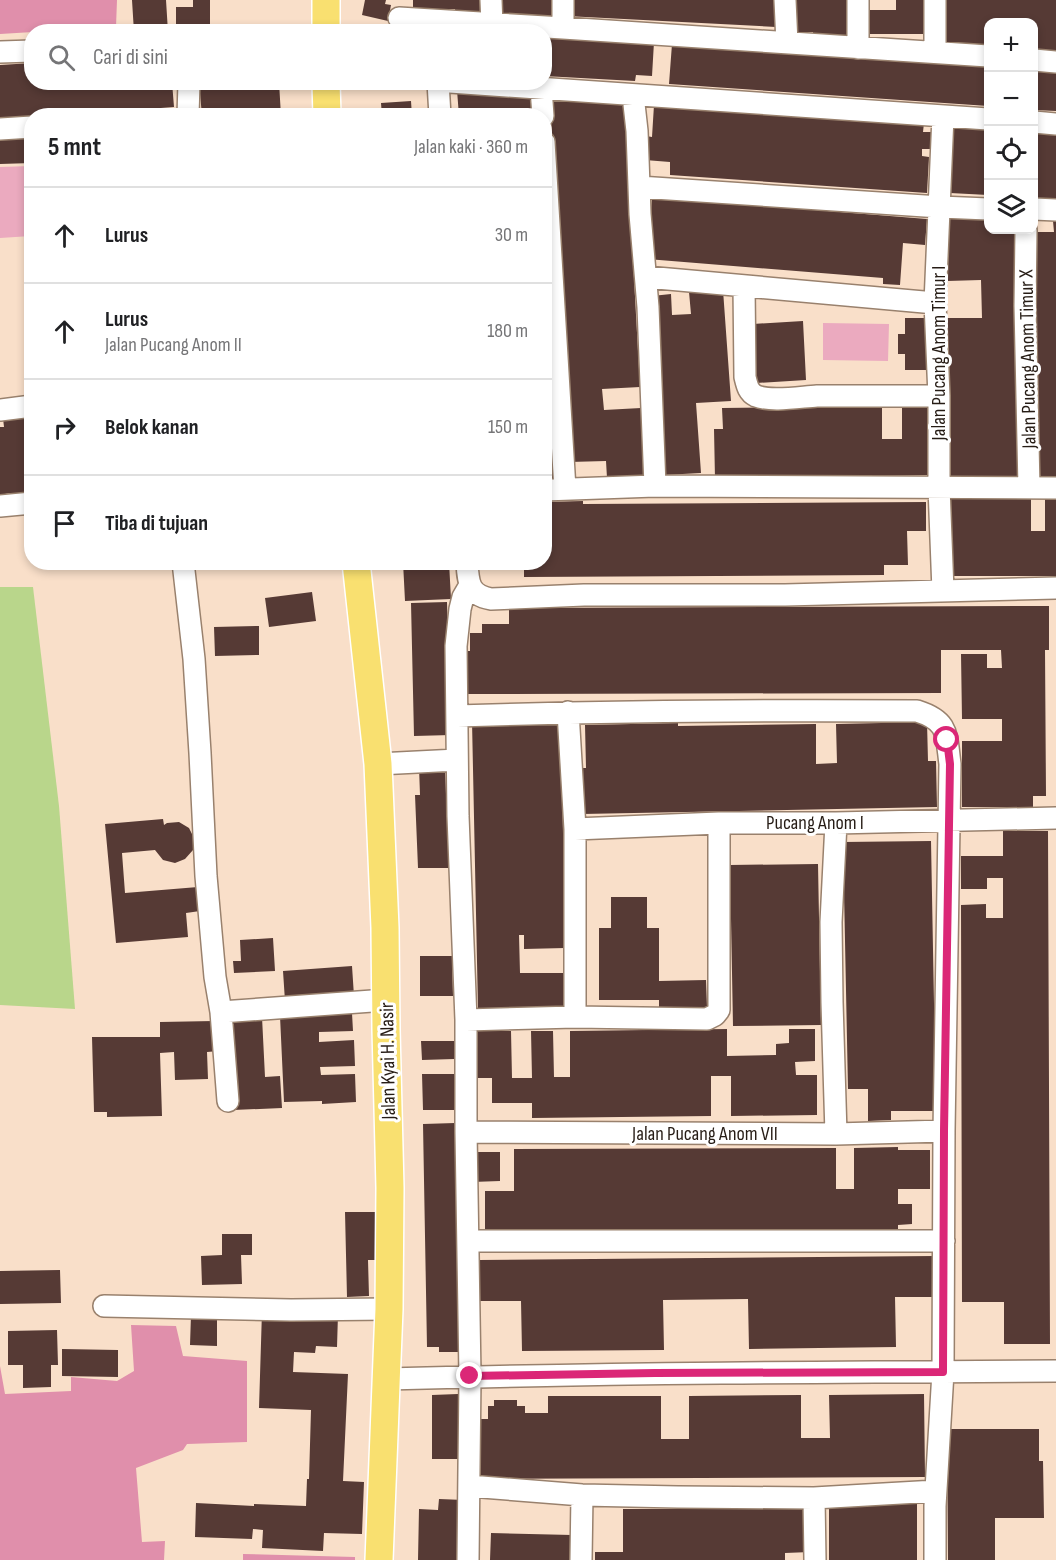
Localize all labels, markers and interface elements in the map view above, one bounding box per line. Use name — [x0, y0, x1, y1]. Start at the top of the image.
map controls — [984, 18, 1038, 234]
button: + — [984, 18, 1038, 72]
search box — [24, 24, 552, 90]
icon: search — [45, 41, 78, 74]
text: Cari di sini — [93, 44, 168, 71]
button: − — [984, 72, 1038, 126]
button: locate — [984, 126, 1038, 180]
text: 5 mnt — [48, 132, 101, 163]
text: Jalan kaki · 360 m — [414, 135, 528, 159]
button: layers — [984, 180, 1038, 234]
icon: ahead — [48, 219, 81, 252]
text: Lurus — [105, 222, 148, 249]
text: 30 m — [495, 223, 528, 247]
street label: Jalan Pucang Anom Timur I — [927, 266, 951, 441]
street label: Jalan Pucang Anom Timur X — [1014, 269, 1042, 450]
text: Lurus — [105, 306, 148, 333]
icon: ahead — [48, 315, 81, 348]
text: 180 m — [487, 319, 528, 343]
text: Jalan Pucang Anom II — [105, 333, 242, 357]
icon: right — [48, 411, 81, 444]
text: Belok kanan — [105, 414, 198, 441]
text: 150 m — [488, 415, 528, 439]
icon: arrive — [48, 507, 81, 540]
text: Tiba di tujuan — [105, 510, 208, 537]
route start — [933, 726, 959, 752]
street label: Pucang Anom I — [766, 811, 864, 835]
street label: Jalan Kyai H. Nasir — [375, 1002, 401, 1121]
street label: Jalan Pucang Anom VII — [631, 1122, 778, 1146]
route end — [456, 1362, 482, 1388]

